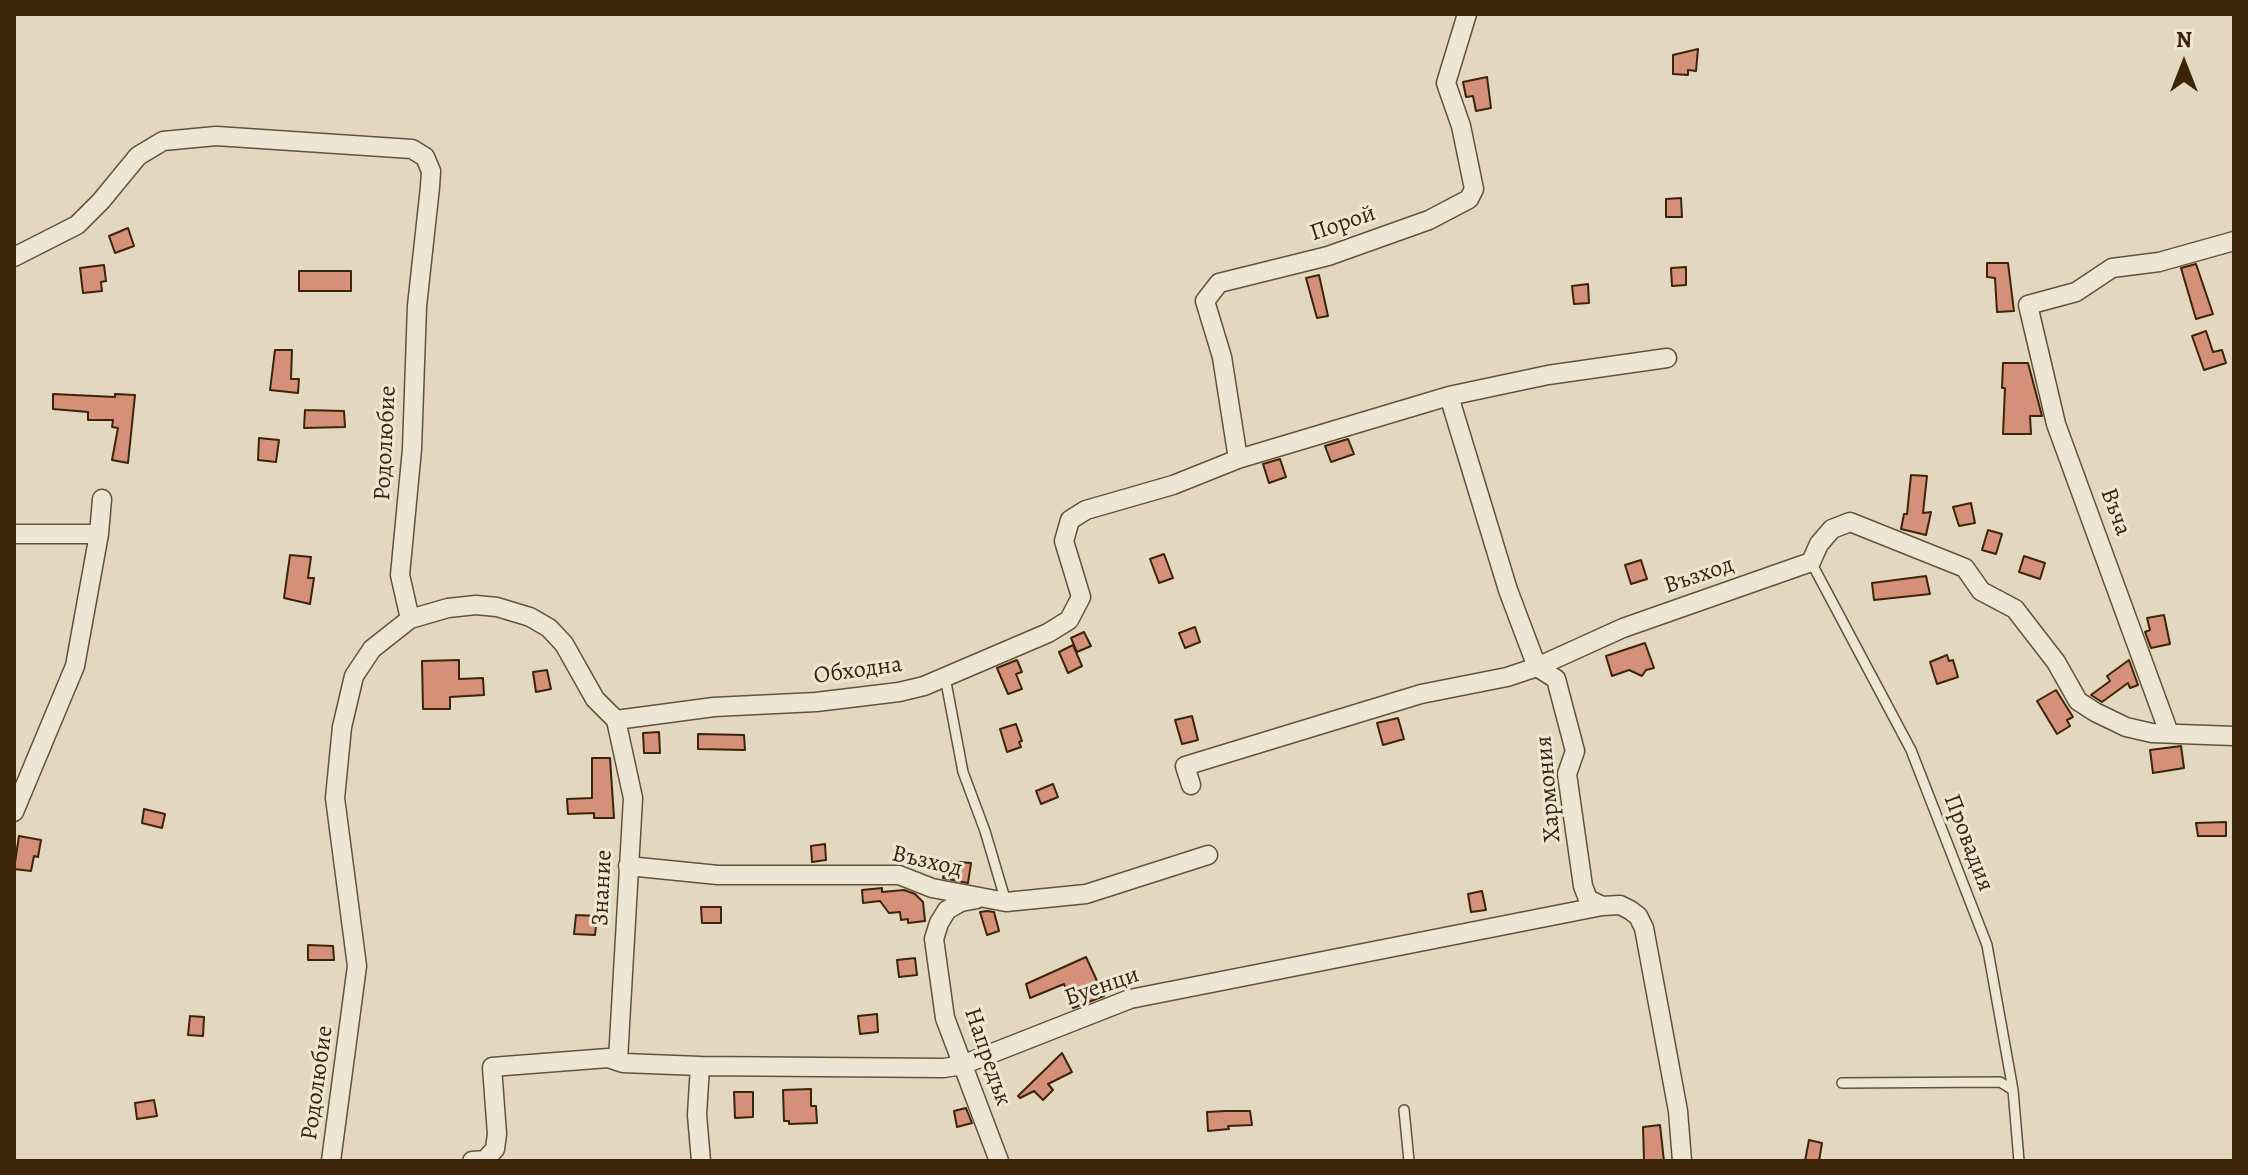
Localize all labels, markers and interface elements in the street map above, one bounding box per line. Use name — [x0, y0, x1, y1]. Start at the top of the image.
north arrow — [2144, 24, 2224, 104]
text: N — [2176, 25, 2192, 55]
street label: Порой — [1306, 199, 1380, 249]
street label: Родолюбие — [369, 385, 403, 501]
street label: Въча — [2093, 484, 2137, 540]
street label: Възход — [1660, 551, 1738, 601]
street label: Обходна — [812, 651, 904, 691]
street label: Хармония — [1530, 734, 1568, 844]
street label: Провадия — [1936, 790, 2000, 896]
street label: Възход — [889, 840, 965, 884]
street label: Знание — [587, 849, 619, 927]
street label: Буенци — [1061, 961, 1143, 1013]
street label: Напредък — [957, 1004, 1017, 1110]
street label: Родолюбие — [296, 1024, 340, 1142]

